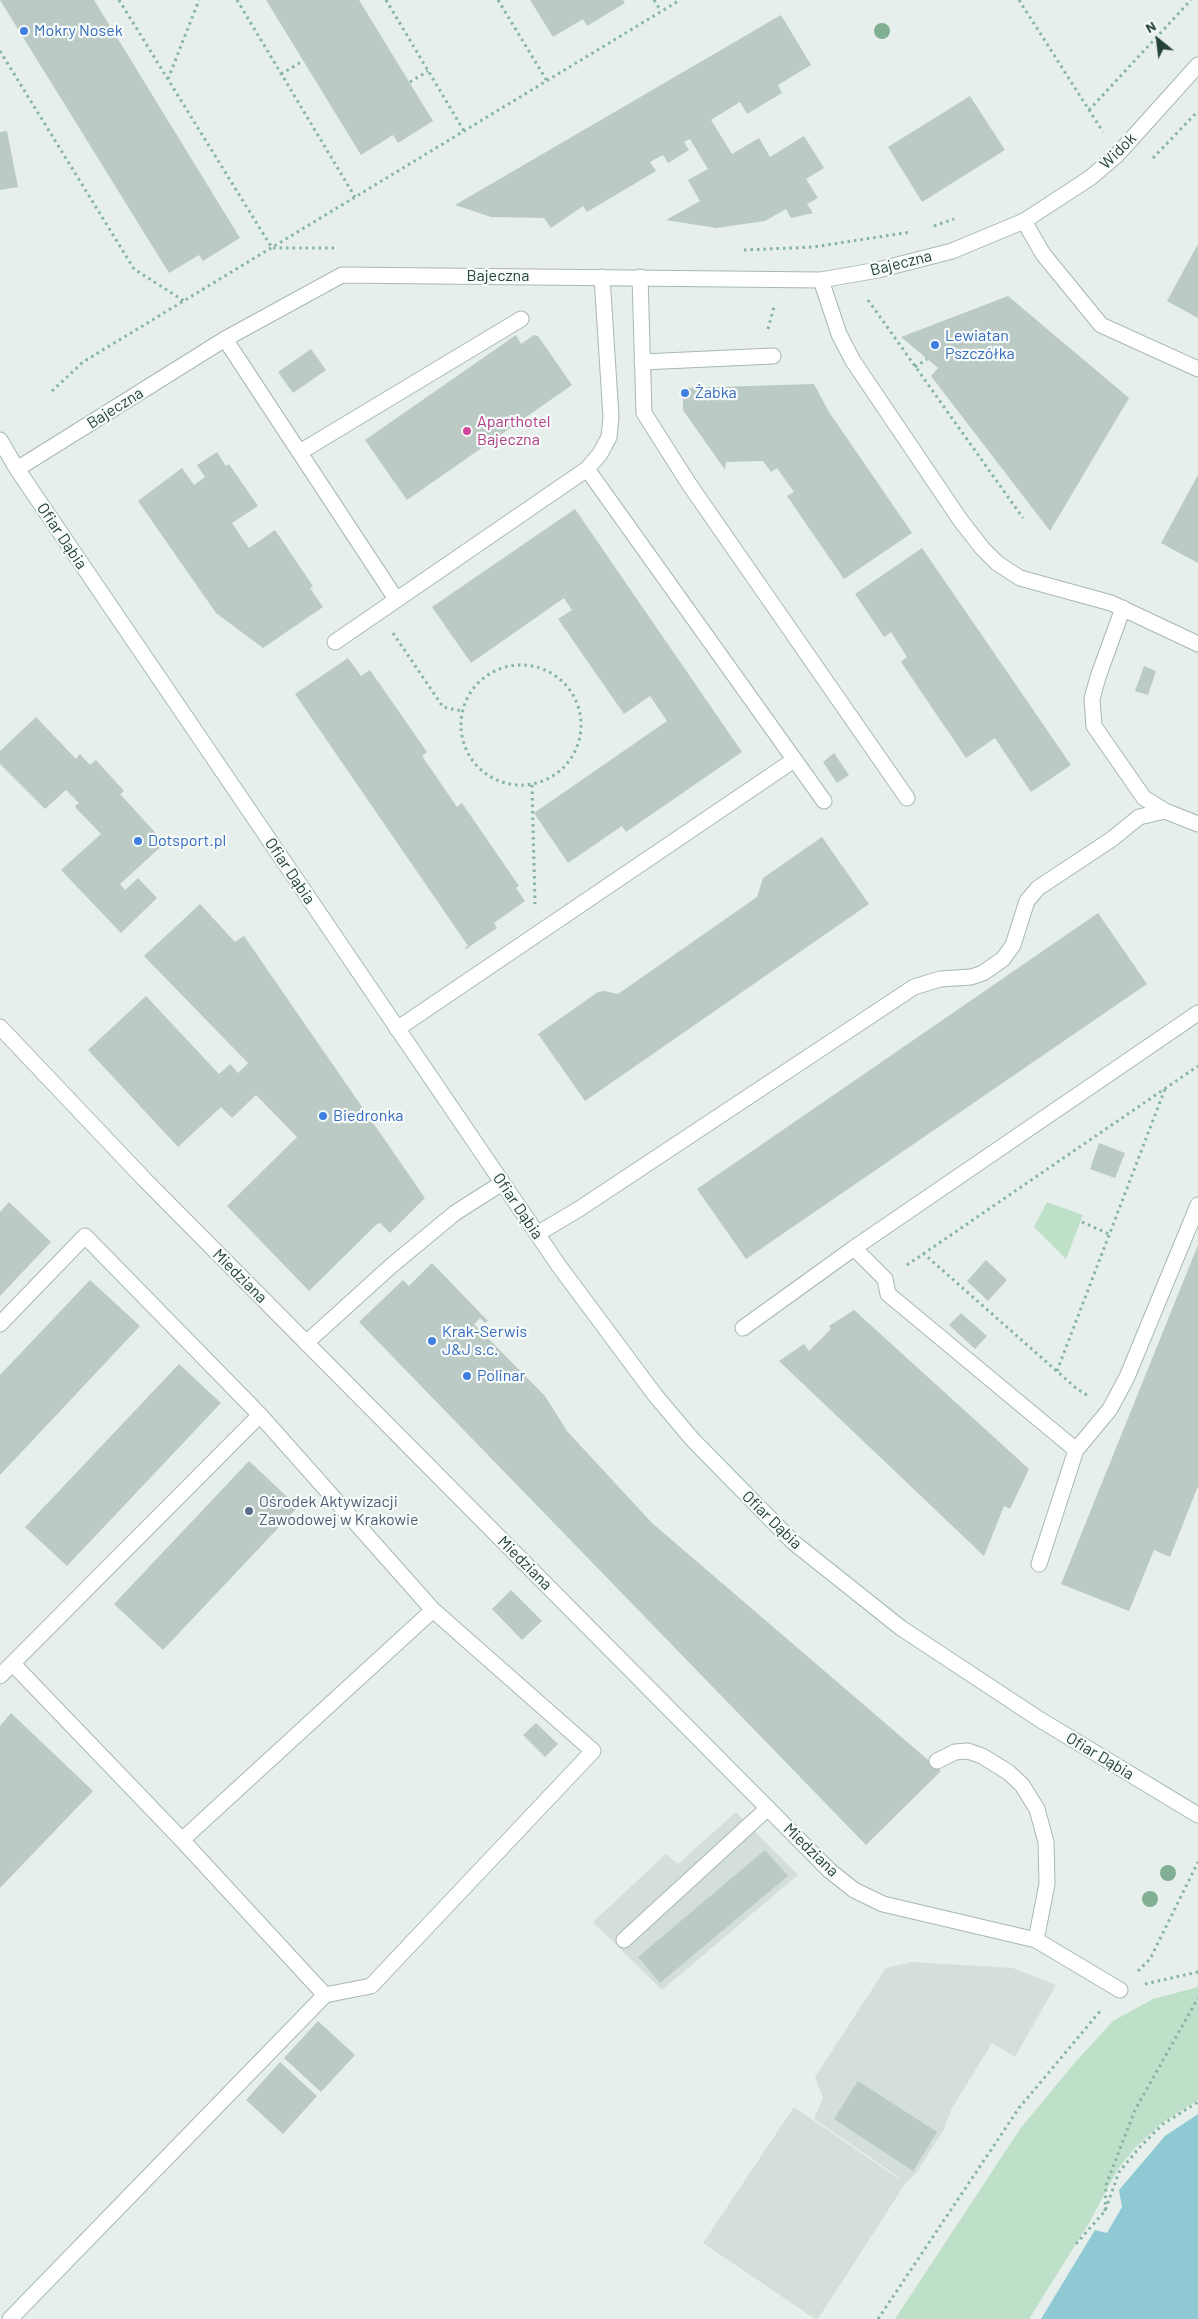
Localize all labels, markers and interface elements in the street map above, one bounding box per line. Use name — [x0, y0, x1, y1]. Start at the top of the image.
north arrow — [1133, 15, 1183, 65]
text: N — [1142, 17, 1159, 36]
place label: Mokry Nosek — [34, 21, 123, 41]
marker: Mokry Nosek — [18, 25, 30, 37]
street label: Widok — [1096, 129, 1140, 173]
street label: Bajeczna — [868, 246, 934, 280]
street label: Bajeczna — [467, 266, 529, 286]
place label: Lewiatan Pszczółka — [945, 326, 1015, 364]
marker: Lewiatan Pszczółka — [929, 339, 941, 351]
street label: Bajeczna — [83, 383, 147, 433]
place label: Żabka — [695, 383, 737, 403]
marker: Żabka — [679, 387, 691, 399]
place label: Aparthotel Bajeczna — [477, 412, 551, 450]
marker: Aparthotel Bajeczna — [461, 425, 473, 437]
street label: Ofiar Dąbia — [33, 499, 91, 573]
place label: Dotsport.pl — [148, 831, 226, 851]
street label: Ofiar Dąbia — [261, 834, 319, 908]
marker: Dotsport.pl — [132, 835, 144, 847]
place label: Biedronka — [333, 1106, 403, 1126]
marker: Biedronka — [317, 1110, 329, 1122]
street label: Ofiar Dąbia — [489, 1169, 547, 1243]
street label: Miedziana — [209, 1245, 271, 1307]
place label: Krak-Serwis J&J s.c. — [442, 1322, 527, 1360]
marker: Krak-Serwis J&J s.c. — [426, 1335, 438, 1347]
place label: Polinar — [477, 1366, 525, 1386]
marker: Polinar — [461, 1370, 473, 1382]
street label: Ofiar Dąbia — [738, 1487, 806, 1553]
place label: Ośrodek Aktywizacji Zawodowej w Krakowie — [259, 1492, 419, 1530]
marker: Ośrodek Aktywizacji Zawodowej w Krakowie — [243, 1505, 255, 1517]
street label: Miedziana — [494, 1532, 556, 1594]
street label: Ofiar Dąbia — [1063, 1728, 1137, 1784]
street label: Miedziana — [780, 1819, 842, 1881]

